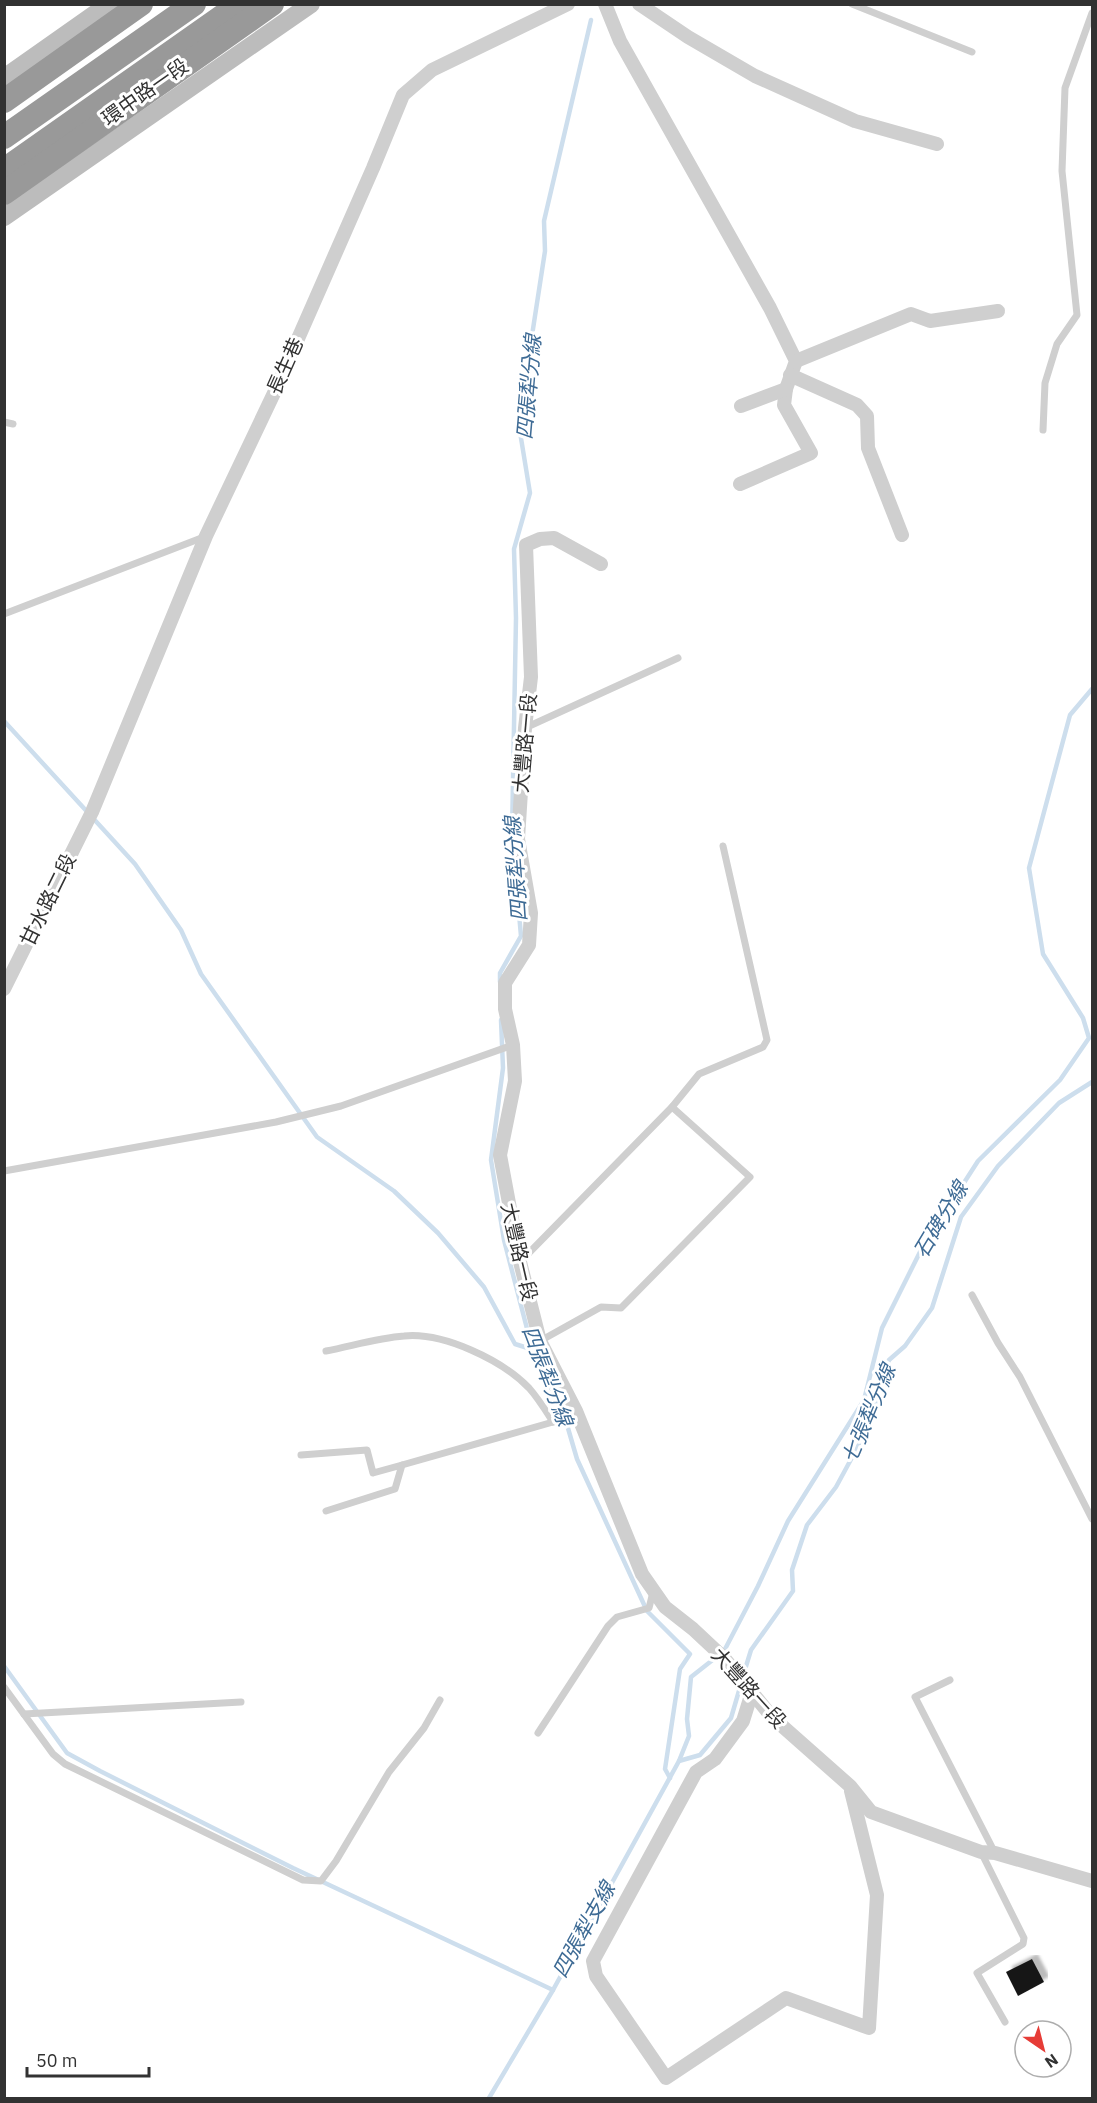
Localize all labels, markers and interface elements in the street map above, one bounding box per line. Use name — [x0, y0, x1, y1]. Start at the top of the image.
street label: 環中路一段 — [96, 52, 193, 131]
water label: 四張犁分線 — [509, 331, 547, 440]
street label: 長生巷 — [260, 333, 309, 399]
street label: 大豐路一段 — [507, 692, 542, 794]
water label: 四張犁分線 — [497, 814, 533, 922]
street label: 甘水路二段 — [13, 849, 82, 951]
water label: 石碑分線 — [907, 1175, 975, 1263]
street label: 大豐路一段 — [495, 1200, 544, 1304]
water label: 四張犁分線 — [516, 1322, 581, 1432]
water label: 七張犁分線 — [835, 1358, 902, 1467]
street label: 大豐路一段 — [706, 1641, 793, 1734]
water label: 四張犁支線 — [545, 1875, 622, 1982]
north arrow — [1013, 2019, 1073, 2079]
scale bar — [27, 2040, 148, 2078]
text: 50 m — [36, 2049, 78, 2072]
text: N — [1041, 2050, 1062, 2073]

